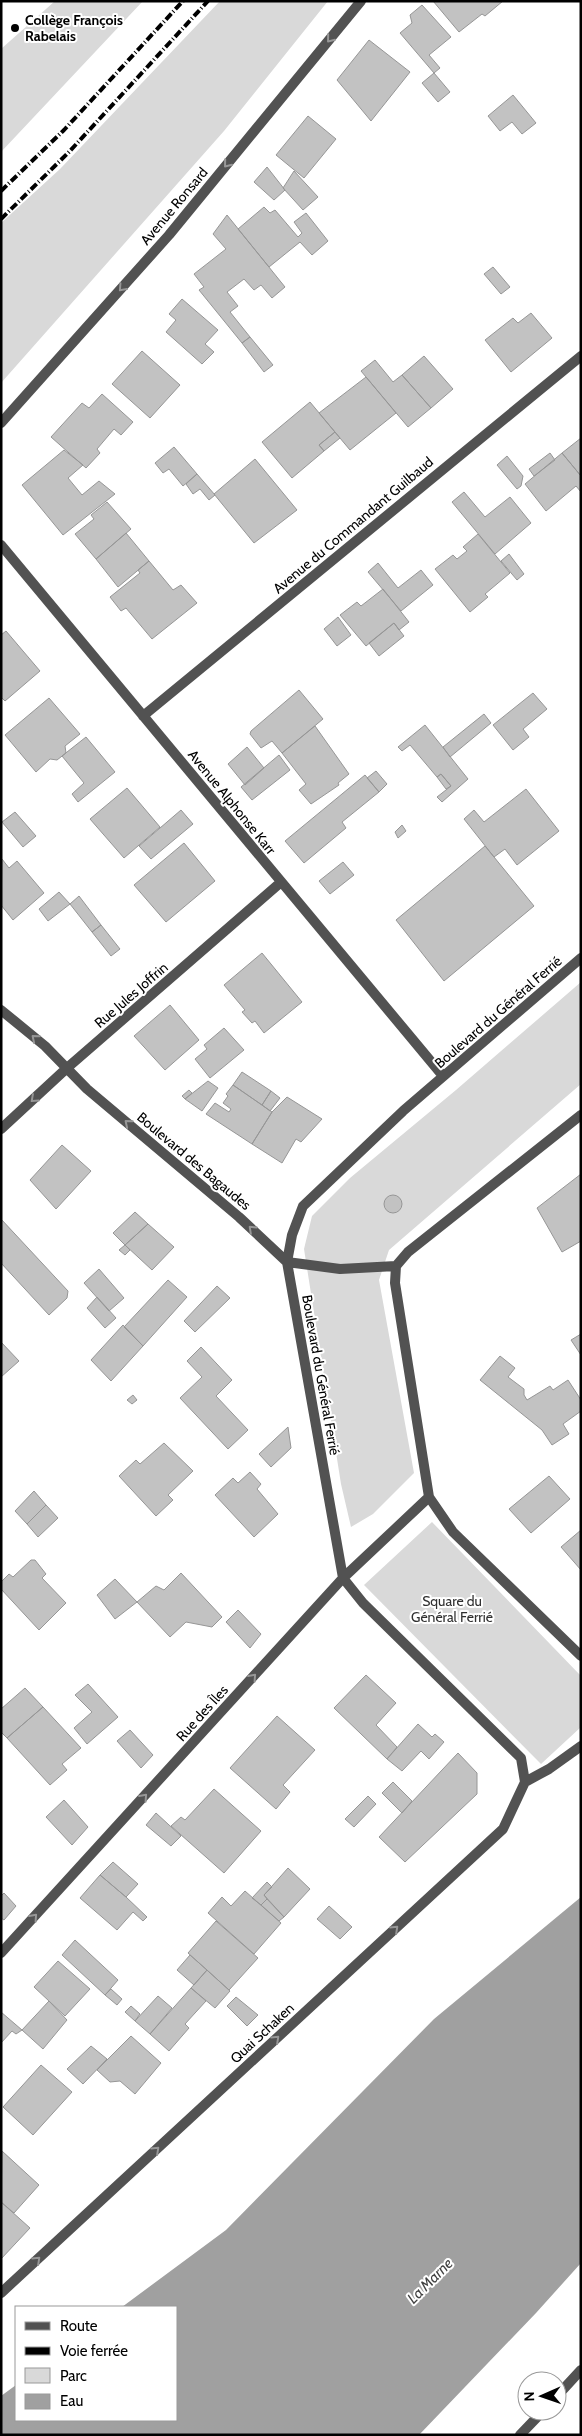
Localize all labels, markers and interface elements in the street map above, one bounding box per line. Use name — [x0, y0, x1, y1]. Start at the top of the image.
place label: Collège François Rabelais — [25, 11, 123, 45]
marker: Collège François Rabelais — [9, 22, 21, 34]
one-way arrow — [328, 33, 336, 42]
one-way arrow — [224, 159, 233, 168]
street label: Avenue Ronsard — [136, 164, 212, 248]
one-way arrow — [119, 283, 128, 292]
street label: Avenue du Commandant Guilbaud — [269, 453, 437, 597]
street label: Avenue Alphonse Karr — [184, 746, 280, 859]
street label: Boulevard du Général Ferrié — [431, 952, 565, 1072]
street label: Rue Jules Joffrin — [91, 958, 172, 1032]
one-way arrow — [32, 1035, 41, 1044]
one-way arrow — [31, 1093, 40, 1102]
street label: Boulevard des Bagaudes — [133, 1108, 255, 1214]
one-way arrow — [125, 1121, 134, 1129]
one-way arrow — [248, 1226, 257, 1235]
street label: Boulevard du Général Ferrié — [298, 1293, 344, 1457]
park label: Square du Général Ferrié — [411, 1592, 493, 1626]
one-way arrow — [247, 1674, 256, 1683]
street label: Rue des Îles — [172, 1681, 232, 1745]
one-way arrow — [138, 1794, 147, 1803]
one-way arrow — [28, 1914, 37, 1923]
one-way arrow — [390, 1926, 399, 1935]
street label: Quai Schaken — [226, 1999, 298, 2067]
one-way arrow — [270, 2036, 279, 2045]
one-way arrow — [151, 2147, 160, 2156]
water label: La Marne — [404, 2255, 456, 2307]
one-way arrow — [31, 2257, 40, 2266]
legend — [15, 2306, 178, 2421]
text: Route — [60, 2317, 98, 2335]
text: Voie ferrée — [60, 2342, 128, 2360]
text: Parc — [60, 2367, 87, 2385]
north arrow — [517, 2371, 567, 2421]
text: N — [520, 2391, 538, 2402]
text: Eau — [60, 2392, 83, 2410]

